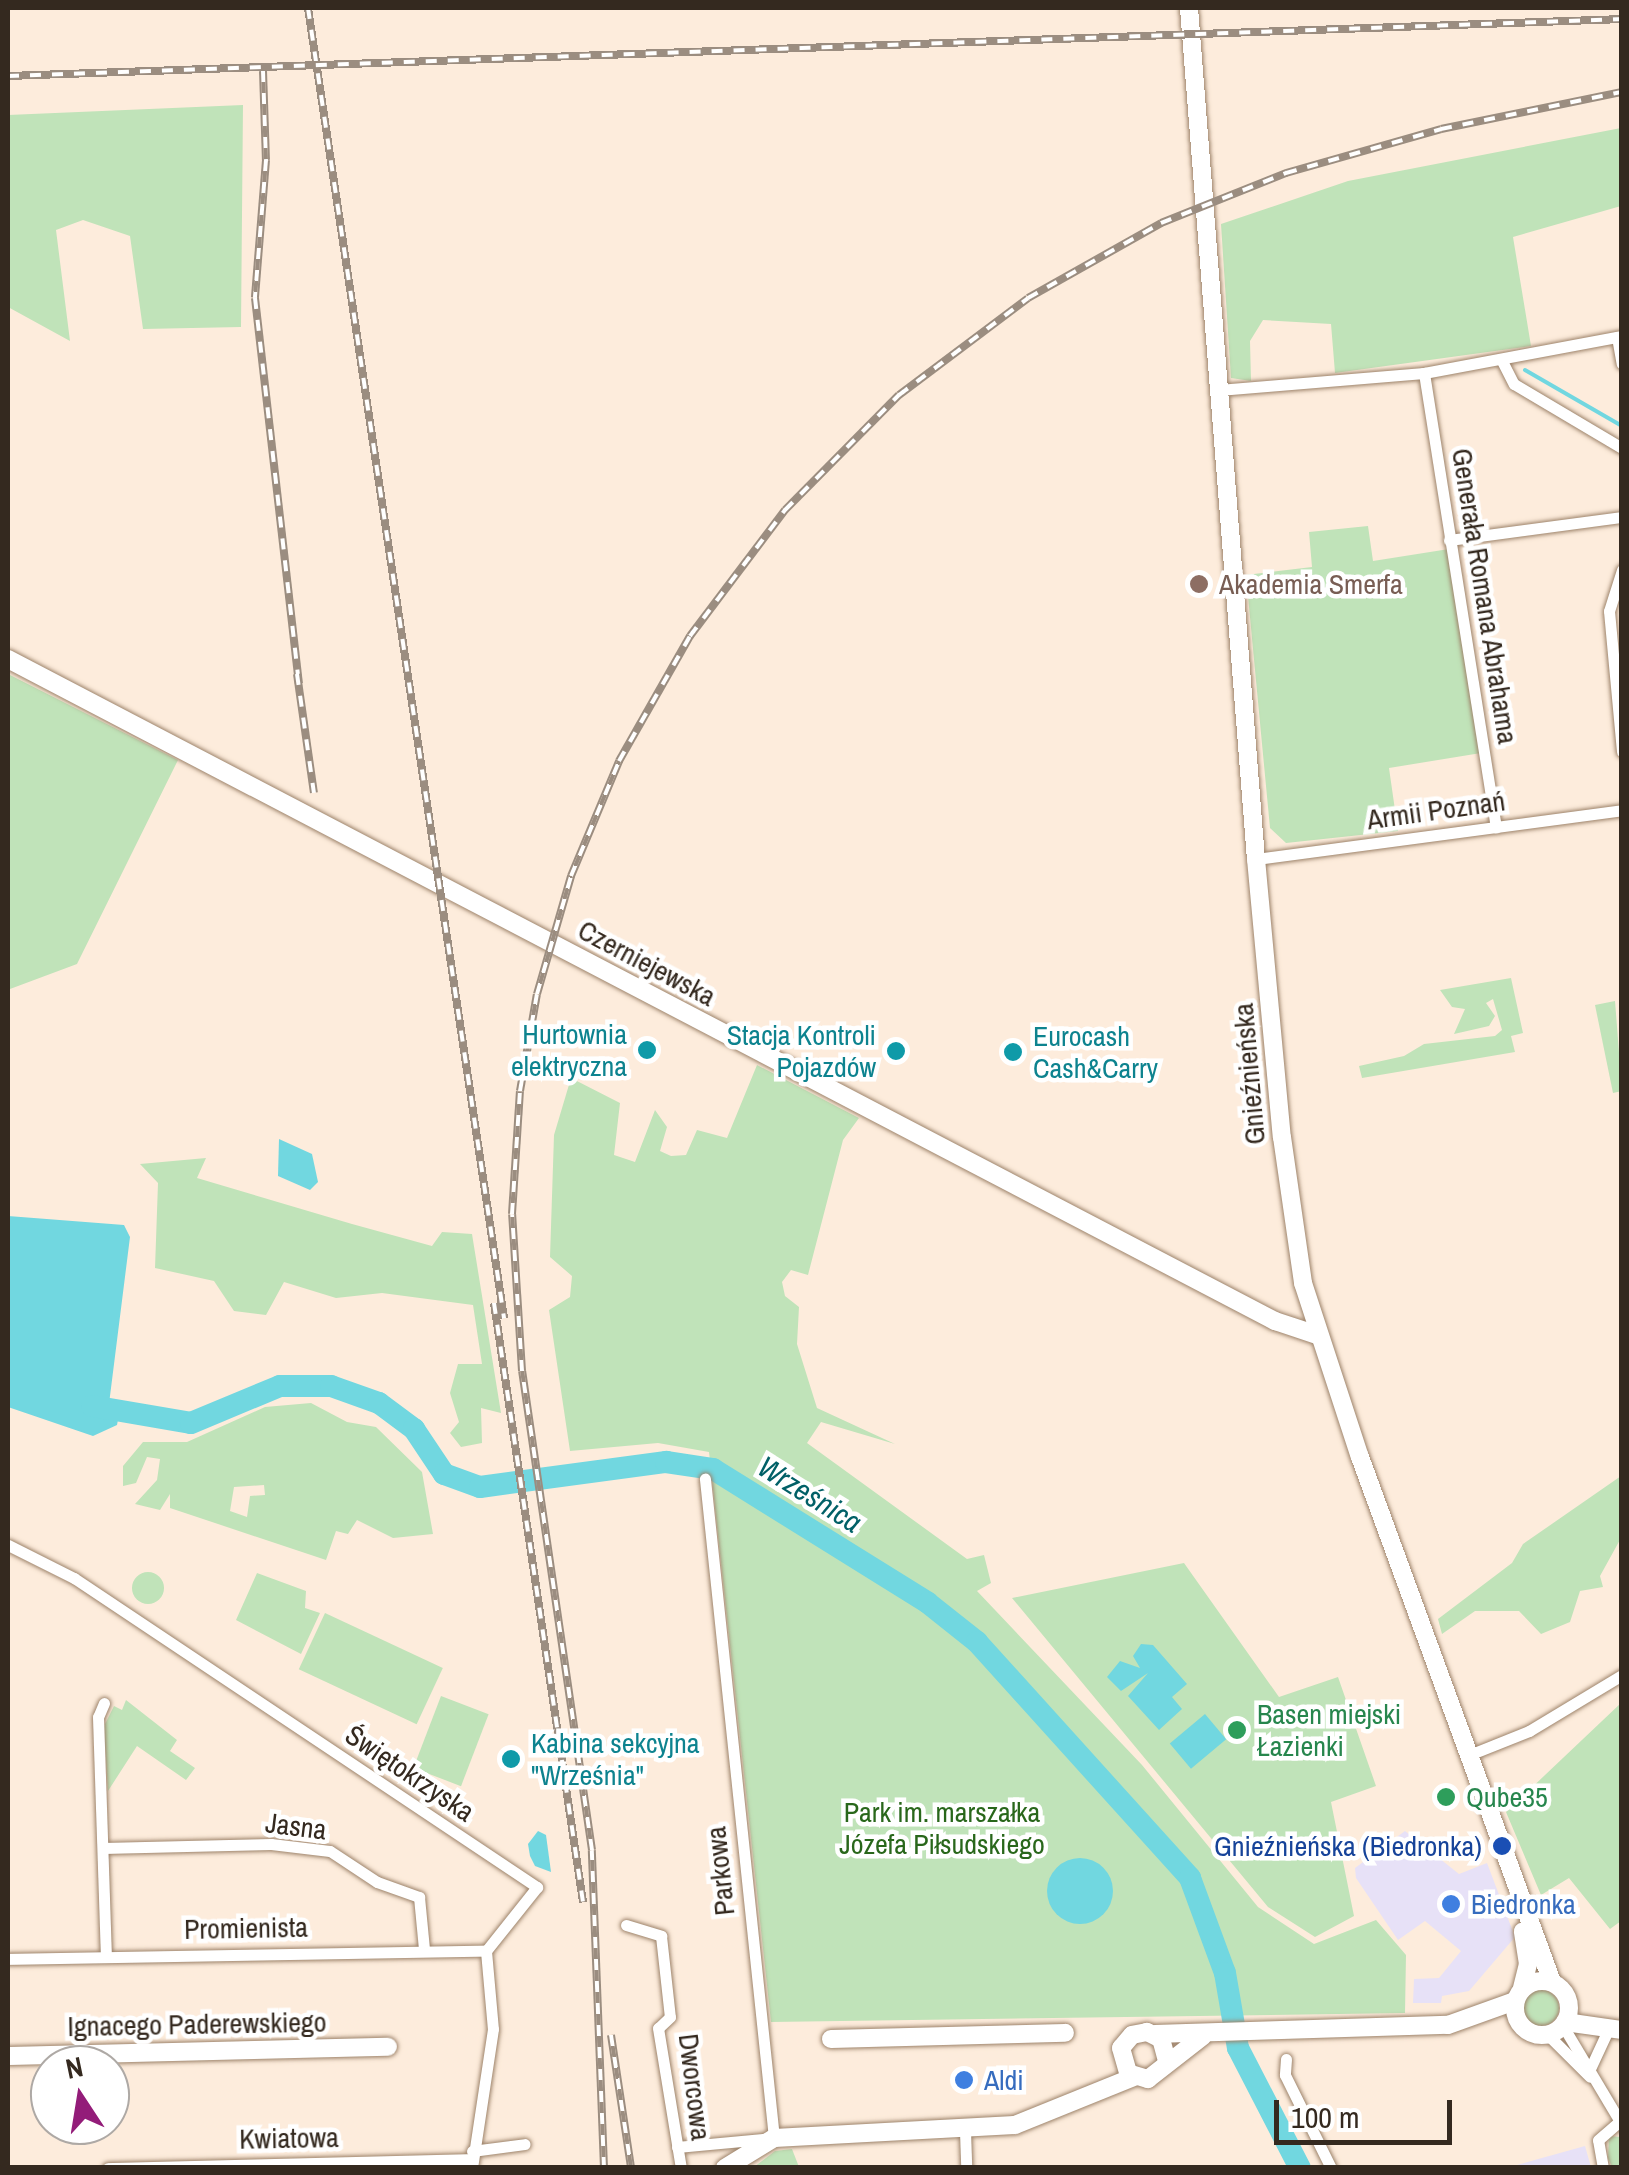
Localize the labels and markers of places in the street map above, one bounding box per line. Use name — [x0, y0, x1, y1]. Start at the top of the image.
place label: Akademia Smerfa — [1219, 567, 1403, 601]
marker: Akademia Smerfa — [1188, 573, 1210, 595]
place label: Hurtownia elektryczna — [511, 1017, 627, 1083]
place label: Stacja Kontroli Pojazdów — [727, 1018, 876, 1084]
place label: Eurocash Cash&Carry — [1033, 1019, 1158, 1085]
marker: Hurtownia elektryczna — [636, 1039, 658, 1061]
marker: Stacja Kontroli Pojazdów — [885, 1040, 907, 1062]
marker: Eurocash Cash&Carry — [1002, 1041, 1024, 1063]
place label: Basen miejski Łazienki — [1257, 1697, 1401, 1763]
marker: Basen miejski Łazienki — [1226, 1719, 1248, 1741]
place label: Kabina sekcyjna "Września" — [531, 1726, 699, 1792]
marker: Kabina sekcyjna "Września" — [500, 1748, 522, 1770]
place label: Qube35 — [1466, 1780, 1548, 1814]
marker: Qube35 — [1435, 1786, 1457, 1808]
place label: Gnieźnieńska (Biedronka) — [1214, 1829, 1482, 1863]
marker: Gnieźnieńska (Biedronka) — [1491, 1835, 1513, 1857]
place label: Biedronka — [1471, 1887, 1576, 1921]
marker: Biedronka — [1440, 1893, 1462, 1915]
place label: Aldi — [984, 2063, 1024, 2097]
marker: Aldi — [953, 2069, 975, 2091]

